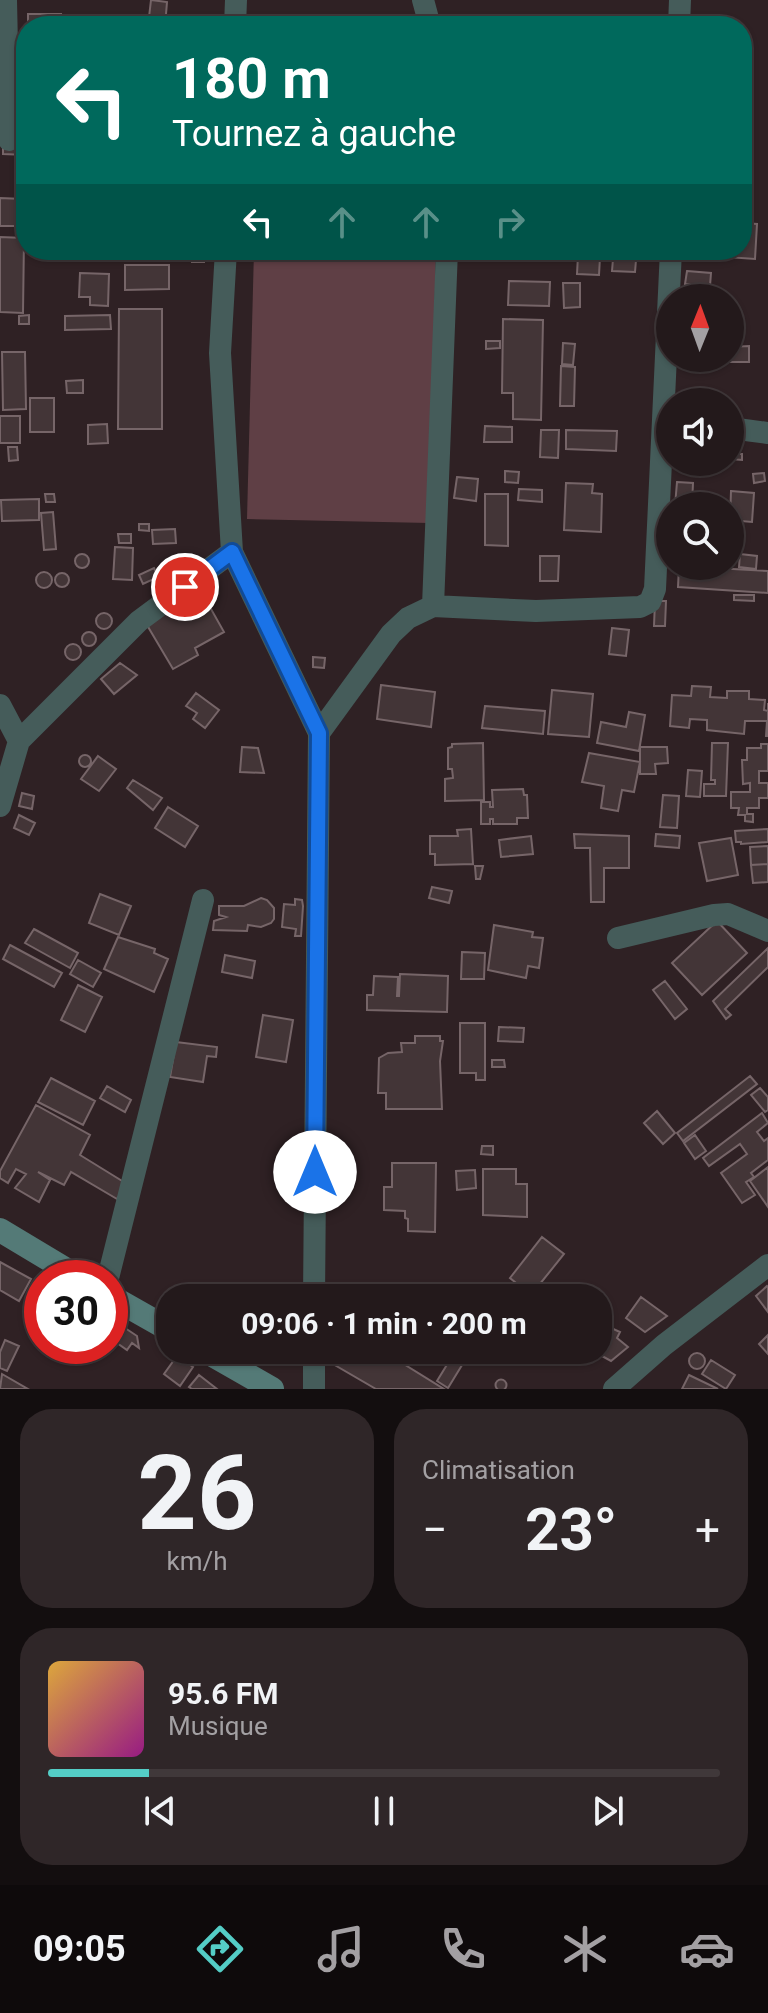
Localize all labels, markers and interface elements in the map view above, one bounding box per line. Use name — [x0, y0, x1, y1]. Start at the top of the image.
text: 180 m — [172, 46, 331, 112]
icon: left — [40, 48, 144, 152]
text: Tournez à gauche — [172, 113, 456, 155]
icon: left — [236, 200, 280, 244]
icon: ahead — [320, 200, 364, 244]
icon: ahead — [404, 200, 448, 244]
icon: right — [488, 200, 532, 244]
north arrow — [656, 284, 744, 372]
map controls — [656, 284, 744, 580]
button: sound — [656, 388, 744, 476]
button: search — [656, 492, 744, 580]
pin — [151, 553, 219, 621]
icon: arrive — [163, 565, 207, 609]
position arrow — [273, 1130, 357, 1214]
speed limit sign: 30 — [24, 1260, 128, 1364]
text: 09:06 · 1 min · 200 m — [241, 1306, 527, 1341]
text: 26 — [137, 1433, 257, 1554]
text: Climatisation — [422, 1455, 575, 1485]
text: 23° — [525, 1494, 617, 1565]
text: − — [422, 1504, 447, 1556]
text: + — [695, 1504, 720, 1556]
text: km/h — [166, 1546, 228, 1576]
text: 95.6 FM — [168, 1676, 279, 1711]
text: Musique — [168, 1711, 268, 1741]
icon: previous — [138, 1789, 182, 1833]
icon: pause — [362, 1789, 406, 1833]
icon: next — [586, 1789, 630, 1833]
icon: directions — [192, 1921, 248, 1977]
icon: music — [313, 1921, 369, 1977]
icon: phone — [435, 1921, 491, 1977]
icon: climate — [557, 1921, 613, 1977]
icon: car — [679, 1921, 735, 1977]
text: 09:05 — [33, 1928, 126, 1970]

